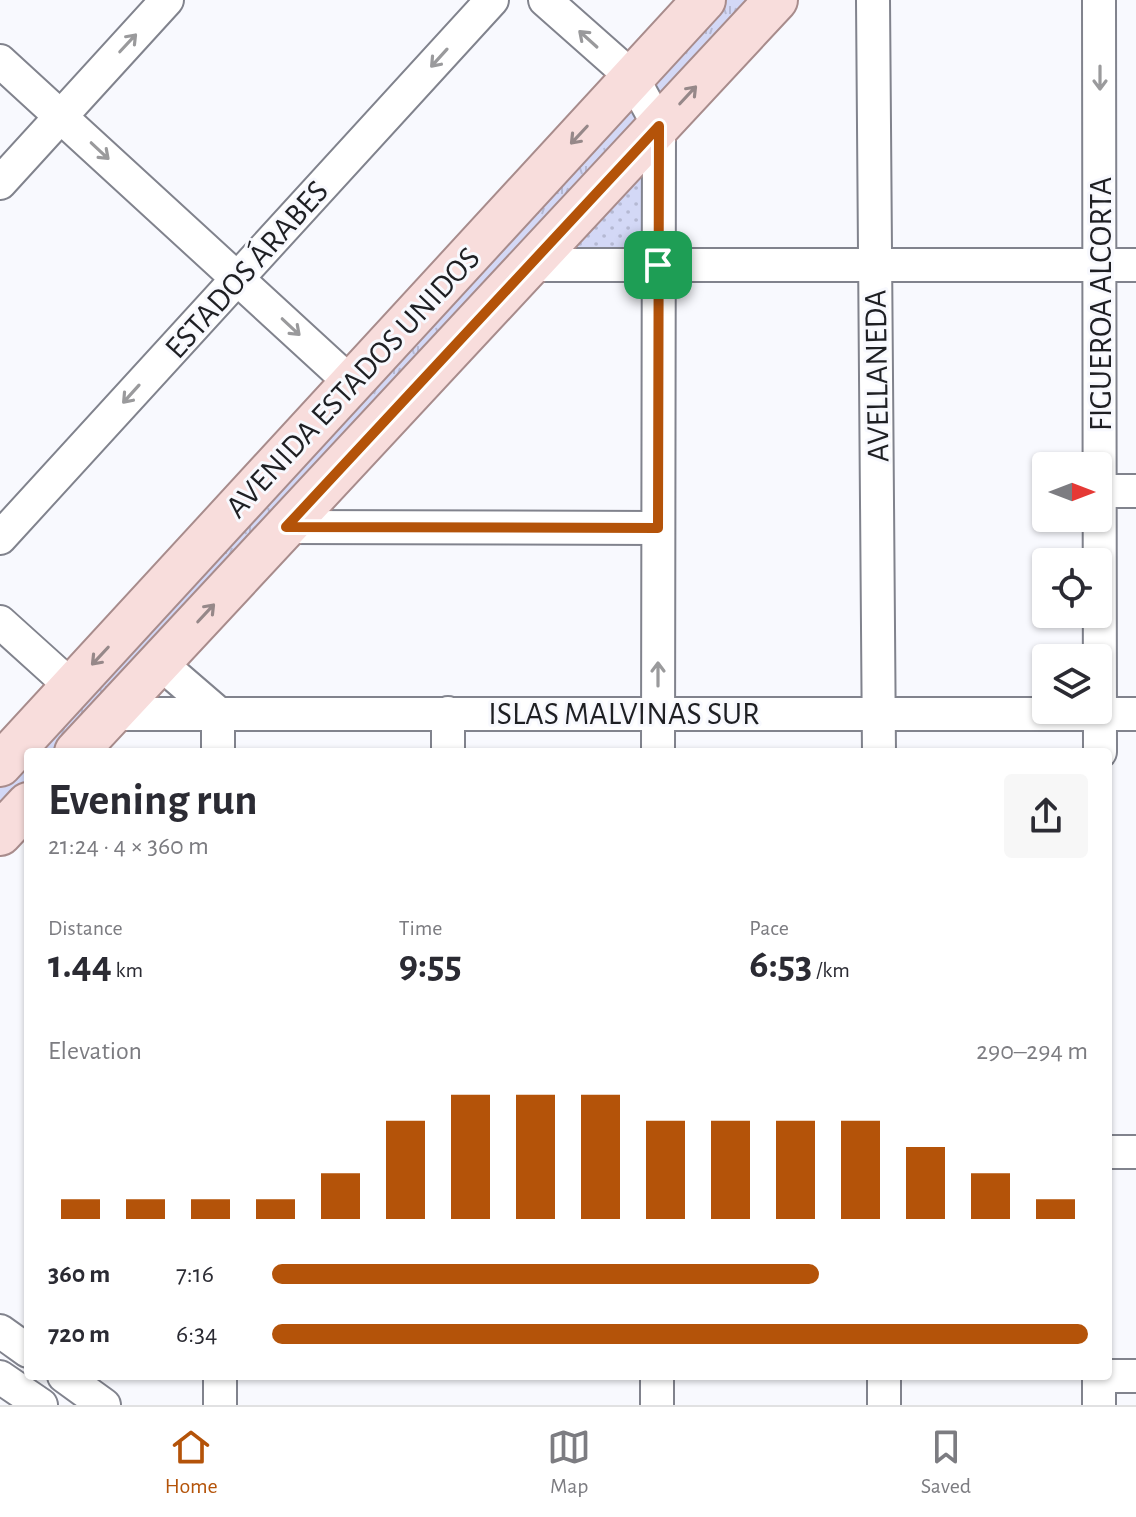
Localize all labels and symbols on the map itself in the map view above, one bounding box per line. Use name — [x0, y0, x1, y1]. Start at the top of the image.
one-way arrow — [579, 30, 599, 48]
one-way arrow — [119, 33, 137, 53]
one-way arrow — [431, 47, 449, 67]
one-way arrow — [1092, 64, 1108, 91]
one-way arrow — [678, 85, 697, 105]
one-way arrow — [571, 124, 589, 144]
one-way arrow — [89, 141, 109, 159]
street label: ESTADOS ÁRABES — [157, 173, 334, 364]
street label: FIGUEROA ALCORTA — [1085, 177, 1117, 431]
pin — [624, 231, 692, 299]
street label: AVENIDA ESTADOS UNIDOS — [220, 242, 486, 524]
street label: AVELLANEDA — [859, 290, 895, 462]
one-way arrow — [281, 318, 301, 337]
one-way arrow — [122, 384, 141, 404]
north arrow — [1032, 452, 1112, 532]
one-way arrow — [196, 603, 215, 623]
one-way arrow — [91, 646, 110, 666]
one-way arrow — [650, 661, 666, 688]
street label: ISLAS MALVINAS SUR — [488, 698, 760, 730]

